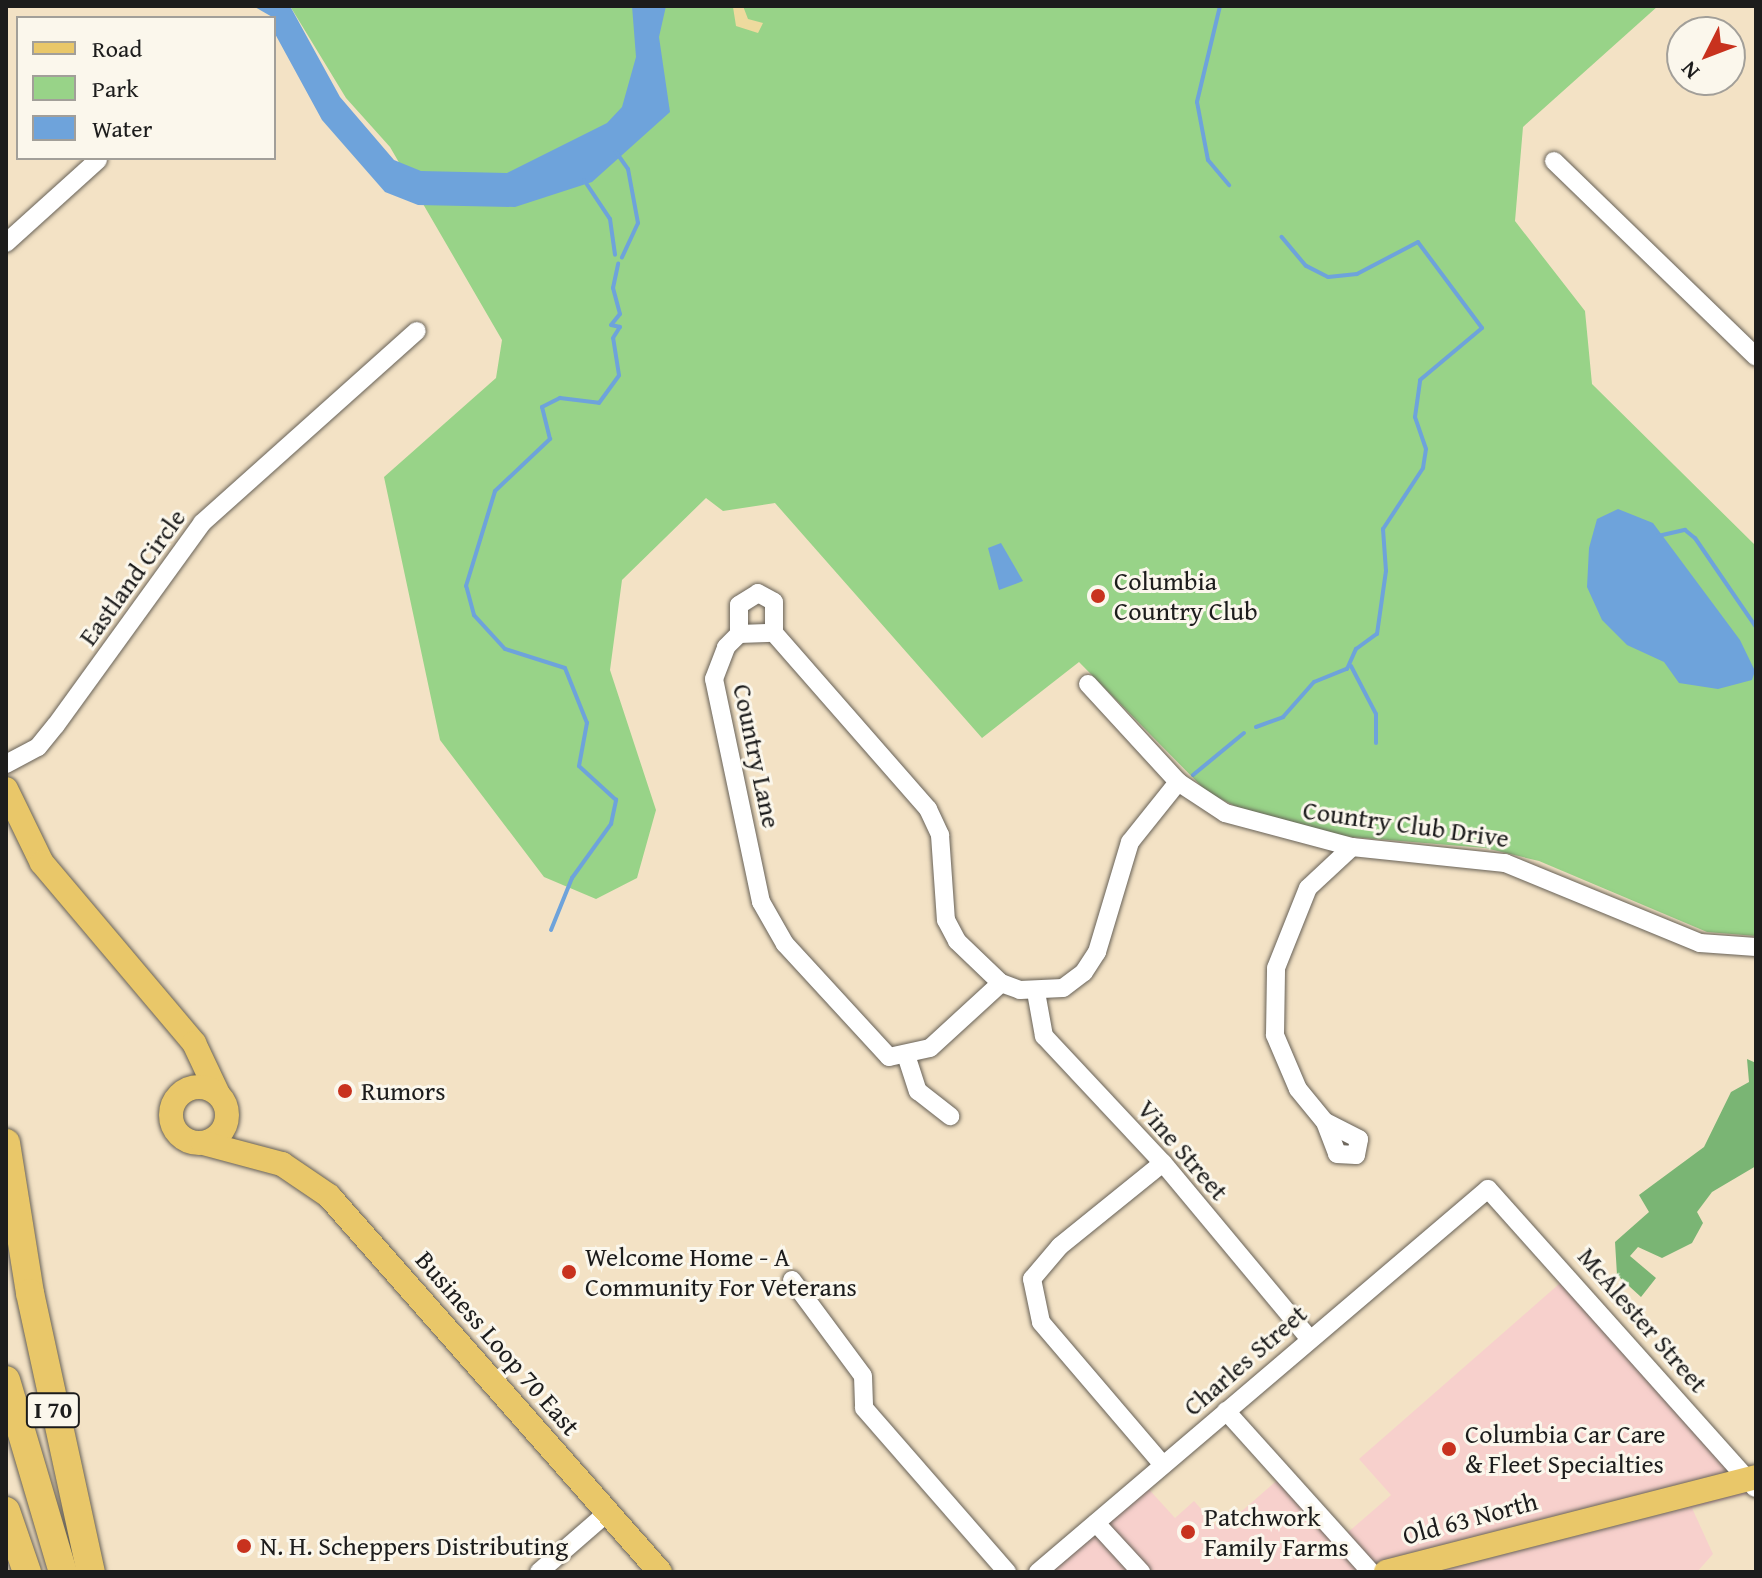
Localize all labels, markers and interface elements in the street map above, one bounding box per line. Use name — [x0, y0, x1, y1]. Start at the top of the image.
legend — [16, 16, 276, 160]
north arrow — [1666, 16, 1746, 96]
text: Road — [92, 31, 142, 66]
text: N — [1673, 55, 1706, 87]
text: Park — [92, 71, 138, 106]
text: Water — [92, 111, 152, 146]
street label: Eastland Circle — [72, 503, 192, 651]
place label: Columbia Country Club — [1114, 565, 1258, 626]
marker: Columbia Country Club — [1089, 587, 1107, 605]
street label: Country Lane — [727, 681, 787, 831]
street label: Country Club Drive — [1301, 794, 1511, 854]
place label: Rumors — [361, 1075, 446, 1107]
marker: Rumors — [336, 1082, 354, 1100]
street label: Vine Street — [1131, 1093, 1235, 1207]
place label: Welcome Home - A Community For Veterans — [585, 1241, 857, 1302]
street label: McAlester Street — [1572, 1241, 1714, 1399]
street label: Business Loop 70 East — [409, 1244, 587, 1442]
marker: Welcome Home - A Community For Veterans — [560, 1263, 578, 1281]
street label: Charles Street — [1177, 1298, 1313, 1422]
road number: I 70 — [25, 1390, 81, 1430]
place label: Columbia Car Care & Fleet Specialties — [1465, 1418, 1666, 1480]
marker: Columbia Car Care & Fleet Specialties — [1440, 1440, 1458, 1458]
street label: Old 63 North — [1399, 1485, 1541, 1551]
place label: Patchwork Family Farms — [1204, 1501, 1349, 1562]
marker: Patchwork Family Farms — [1179, 1523, 1197, 1541]
place label: N. H. Scheppers Distributing — [260, 1530, 568, 1562]
marker: N. H. Scheppers Distributing — [235, 1537, 253, 1555]

